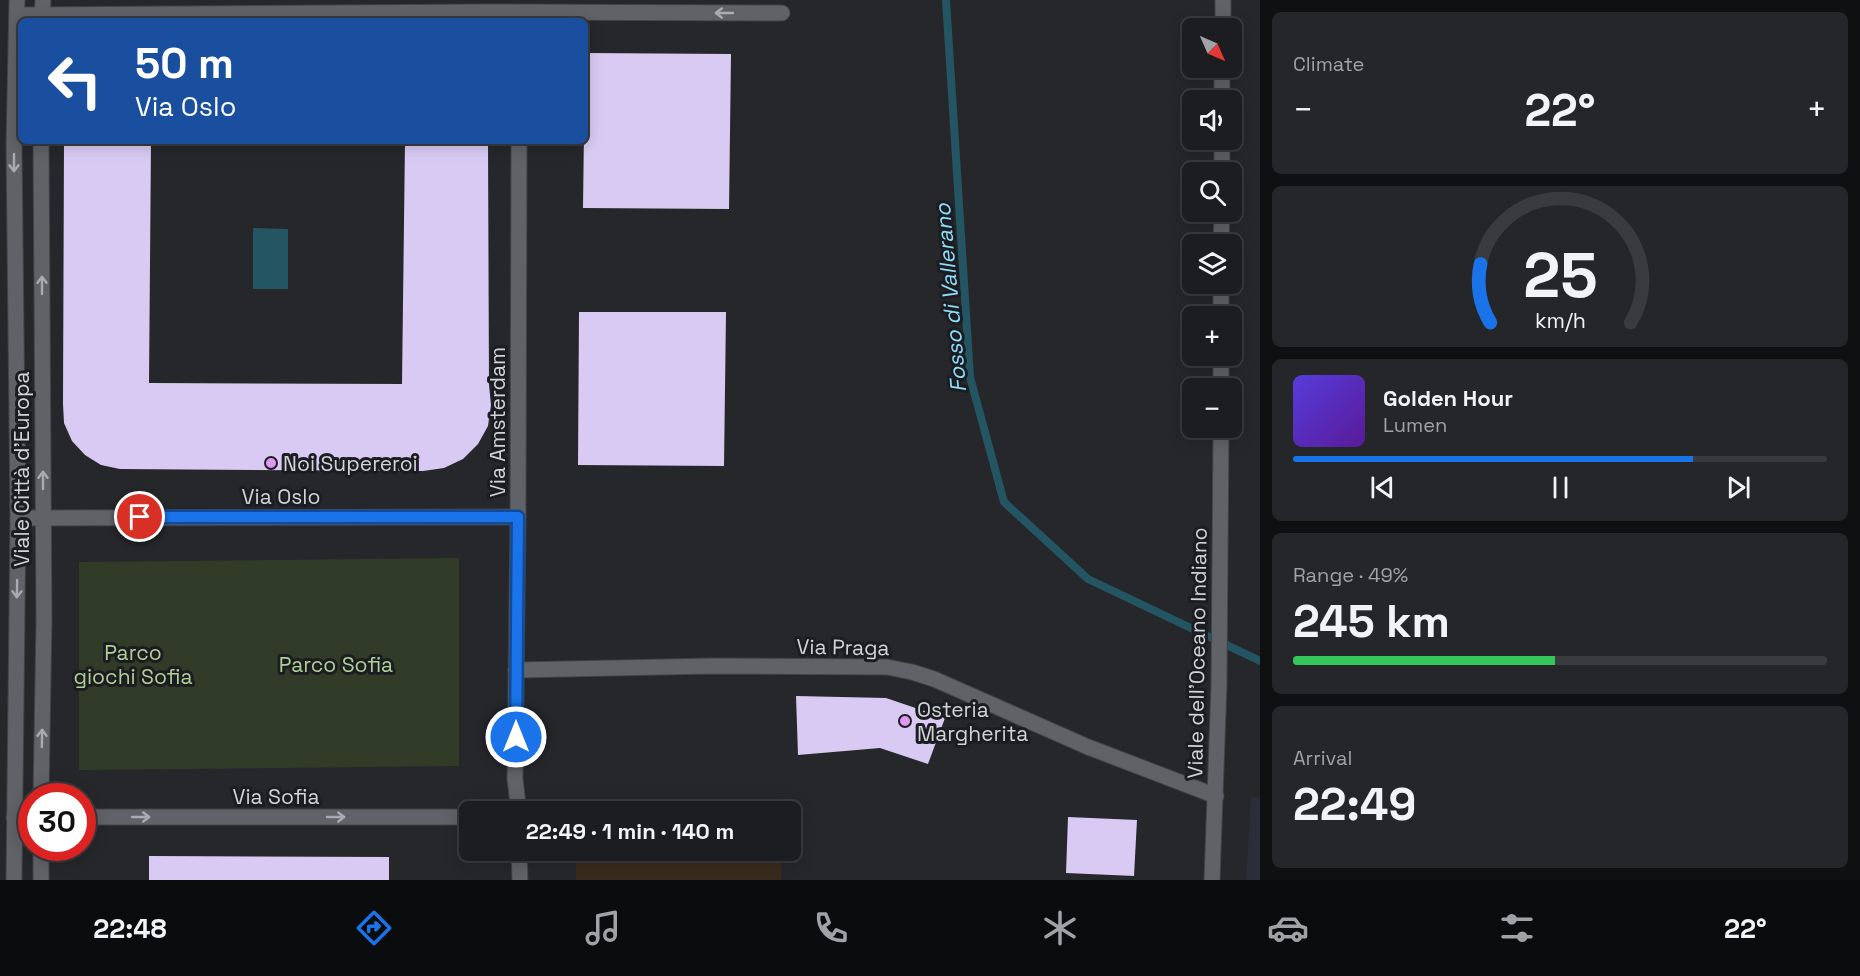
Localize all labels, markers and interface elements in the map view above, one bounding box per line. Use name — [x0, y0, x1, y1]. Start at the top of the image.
one-way arrow — [714, 7, 734, 19]
north arrow — [1182, 18, 1242, 78]
map controls — [1182, 18, 1242, 438]
text: 50 m — [135, 37, 234, 90]
icon: left — [36, 42, 114, 120]
text: Climate — [1293, 51, 1364, 77]
text: 22° — [1524, 82, 1596, 139]
text: Via Oslo — [135, 89, 236, 124]
text: − — [1293, 89, 1313, 131]
text: + — [1807, 89, 1827, 131]
button: sound — [1182, 90, 1242, 150]
one-way arrow — [8, 153, 20, 173]
button: search — [1182, 162, 1242, 222]
water label: Fosso di Vallerano — [928, 201, 972, 394]
button: layers — [1182, 234, 1242, 294]
text: 25 — [1523, 237, 1597, 316]
one-way arrow — [36, 276, 48, 296]
button: + — [1182, 306, 1242, 366]
text: km/h — [1534, 308, 1586, 335]
street label: Via Amsterdam — [484, 347, 511, 497]
street label: Viale Città d'Europa — [8, 371, 35, 567]
button: − — [1182, 378, 1242, 438]
text: Golden Hour — [1383, 384, 1513, 412]
text: Lumen — [1383, 412, 1447, 438]
place label: Noi Supereroi — [283, 450, 418, 477]
marker: Noi Supereroi — [264, 456, 278, 470]
one-way arrow — [37, 471, 48, 491]
icon: previous — [1366, 471, 1399, 504]
icon: pause — [1544, 471, 1577, 504]
icon: next — [1722, 471, 1755, 504]
street label: Via Oslo — [242, 483, 320, 510]
pin — [114, 491, 165, 542]
icon: arrive — [123, 500, 156, 533]
street label: Viale dell'Oceano Indiano — [1181, 527, 1213, 779]
text: Range · 49% — [1293, 562, 1408, 588]
one-way arrow — [11, 579, 23, 599]
text: 245 km — [1293, 593, 1450, 650]
street label: Via Praga — [796, 633, 890, 661]
park label: Parco giochi Sofia — [73, 639, 193, 690]
park label: Parco Sofia — [279, 651, 393, 678]
place label: Osteria Margherita — [917, 696, 1028, 747]
position arrow — [484, 705, 548, 769]
marker: Osteria Margherita — [898, 714, 912, 728]
one-way arrow — [36, 729, 48, 749]
text: Arrival — [1293, 745, 1352, 771]
text: 22:49 — [1293, 776, 1416, 833]
speed limit sign: 30 — [18, 783, 96, 861]
street label: Via Sofia — [232, 783, 320, 810]
one-way arrow — [130, 811, 150, 823]
one-way arrow — [325, 811, 345, 823]
text: 22:49 · 1 min · 140 m — [526, 817, 734, 845]
icon: directions — [353, 907, 395, 949]
icon: music — [582, 907, 624, 949]
icon: phone — [810, 907, 852, 949]
icon: climate — [1039, 907, 1081, 949]
icon: car — [1267, 907, 1309, 949]
icon: filters — [1496, 907, 1538, 949]
text: 22:48 — [93, 911, 167, 946]
text: 22° — [1724, 911, 1767, 946]

